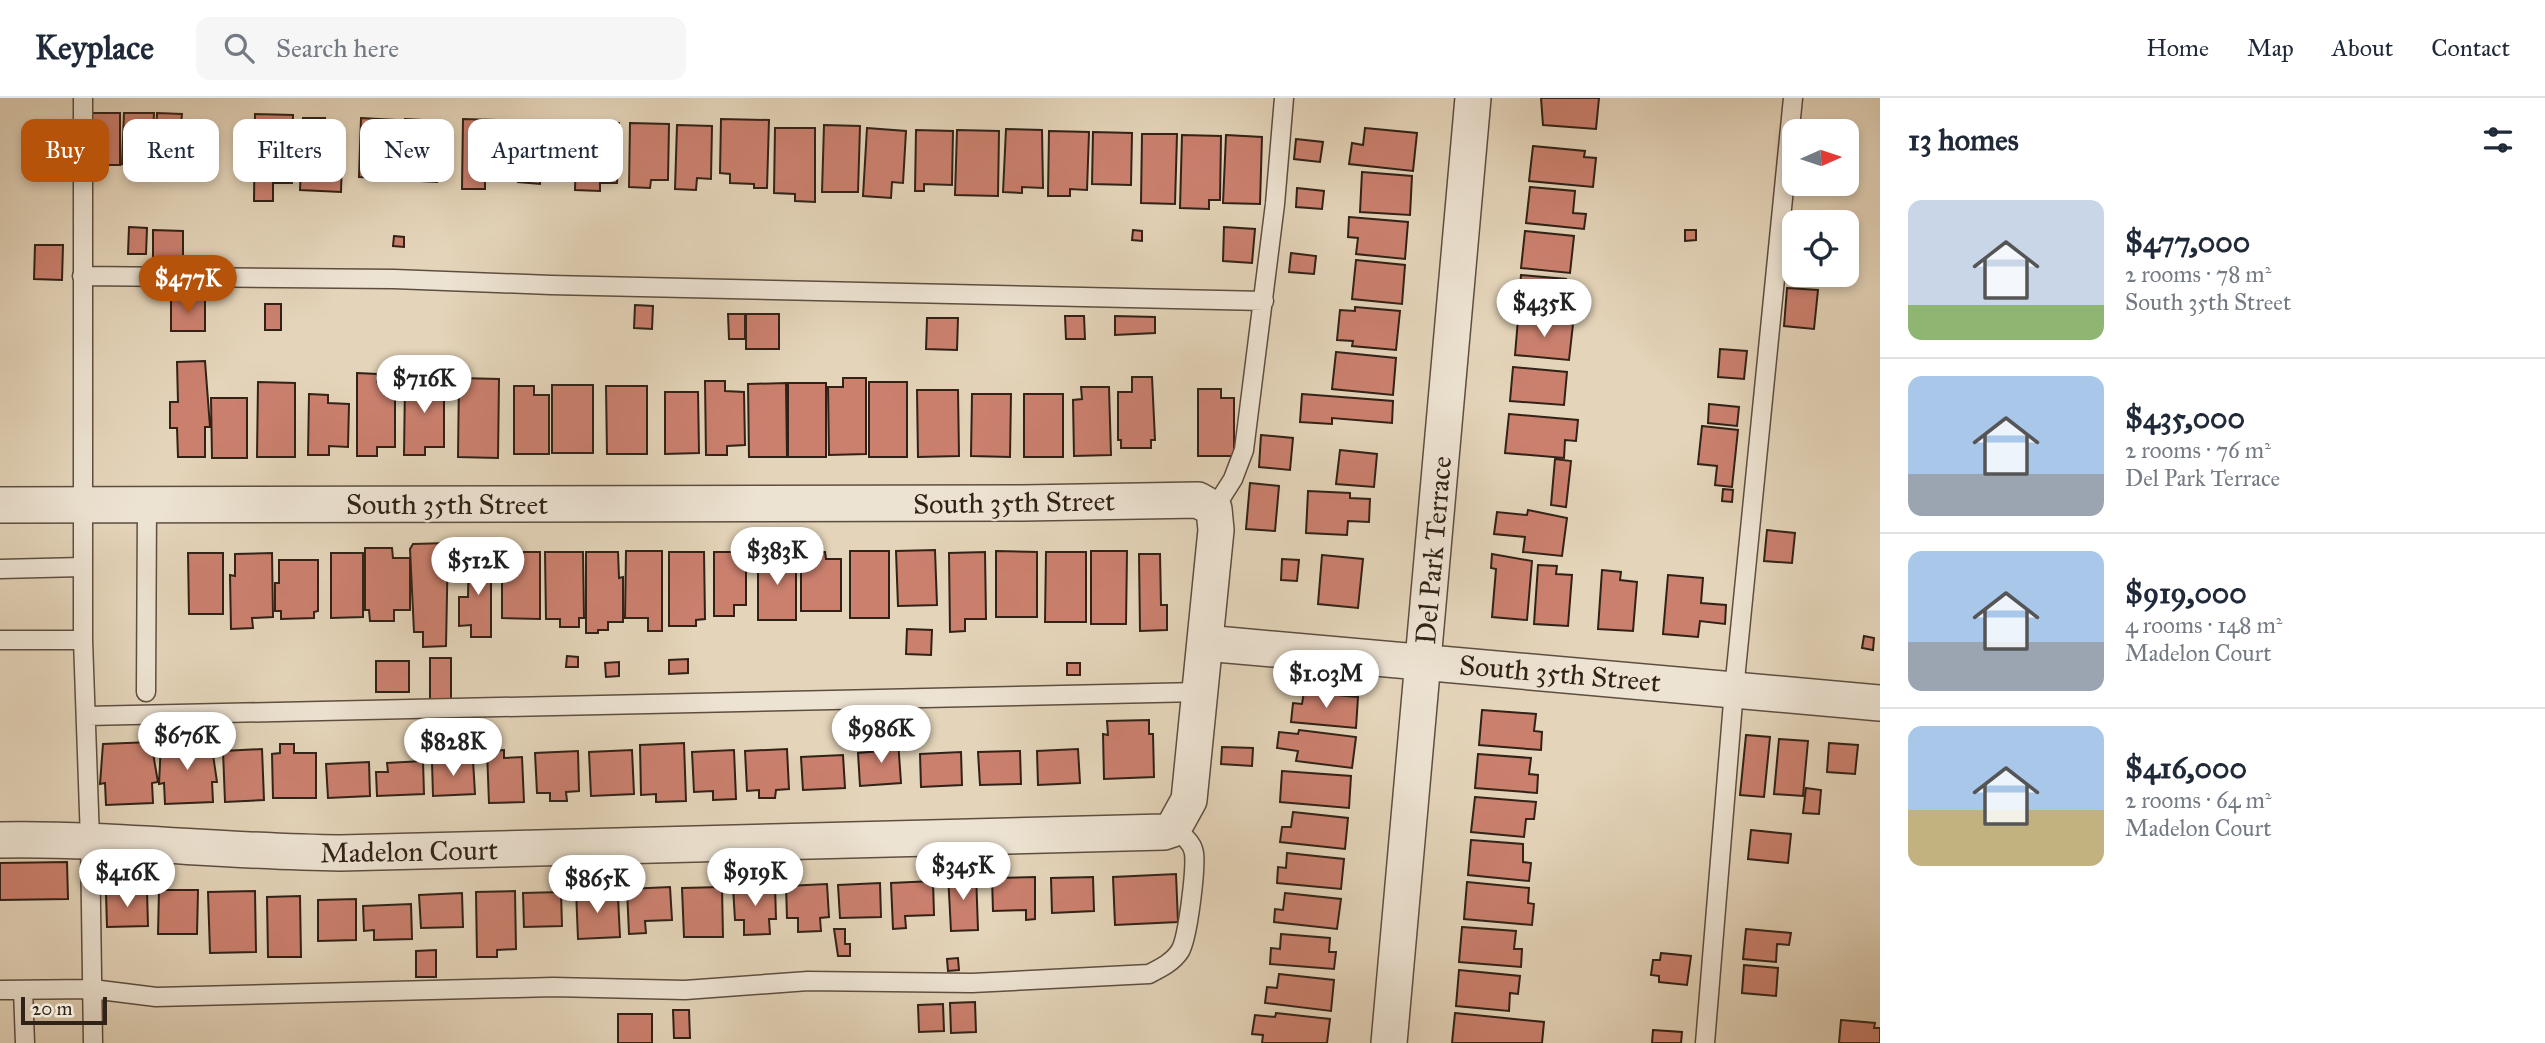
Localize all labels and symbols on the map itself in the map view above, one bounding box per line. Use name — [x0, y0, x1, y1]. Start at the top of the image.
north arrow — [1782, 119, 1858, 196]
pin: $477K — [139, 256, 237, 315]
pin: $435K — [1495, 280, 1593, 339]
pin: $716K — [375, 356, 473, 415]
street label: Del Park Terrace — [1408, 454, 1459, 646]
street label: South 35th Street — [913, 483, 1115, 522]
street label: South 35th Street — [346, 487, 548, 522]
pin: $383K — [728, 528, 826, 587]
pin: $512K — [429, 538, 527, 597]
street label: South 35th Street — [1458, 647, 1662, 700]
pin: $1.03M — [1269, 650, 1383, 710]
pin: $986K — [832, 706, 930, 765]
pin: $676K — [138, 712, 236, 772]
pin: $828K — [404, 718, 502, 778]
street label: Madelon Court — [320, 832, 498, 871]
pin: $345K — [914, 842, 1012, 902]
pin: $919K — [706, 848, 804, 908]
pin: $416K — [78, 850, 176, 909]
pin: $865K — [548, 856, 646, 915]
scale bar — [21, 994, 107, 1026]

